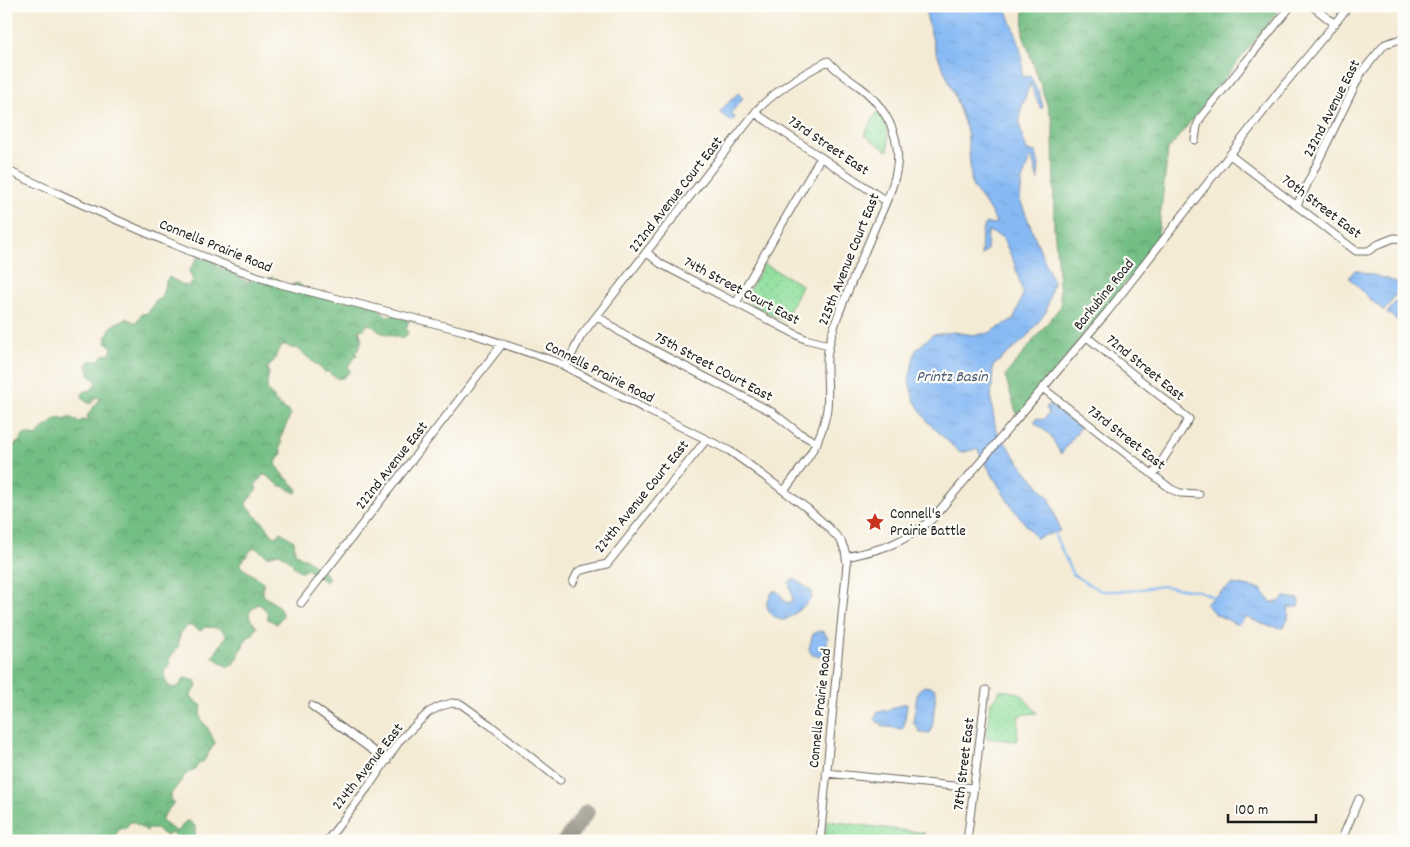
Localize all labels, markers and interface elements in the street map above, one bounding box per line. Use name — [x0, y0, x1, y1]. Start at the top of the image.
street label: 232nd Avenue East — [1299, 56, 1367, 162]
street label: 73rd Street East — [783, 111, 873, 182]
street label: 222nd Avenue Court East — [624, 132, 729, 258]
street label: 70th Street East — [1276, 170, 1366, 245]
street label: 225th Avenue Court East — [813, 190, 887, 329]
street label: Connells Prairie Road — [155, 214, 275, 280]
street label: 74th Street Court East — [679, 252, 803, 332]
street label: Barkubine Road — [1069, 255, 1140, 336]
street label: 75th Street COurt East — [650, 327, 777, 408]
street label: 72nd Street East — [1101, 330, 1189, 407]
street label: Connells Prairie Road — [541, 336, 658, 410]
water label: Printz Basin — [916, 366, 988, 389]
street label: 73rd Street East — [1082, 401, 1170, 476]
street label: 222nd Avenue East — [351, 417, 435, 515]
street label: 224th Avenue Court East — [590, 435, 696, 559]
place label: Connell's Prairie Battle — [890, 504, 966, 543]
place icon: Connell's Prairie Battle — [864, 511, 886, 533]
street label: Connells Prairie Road — [804, 647, 838, 769]
street label: 78th Street East — [948, 716, 982, 812]
street label: 224th Avenue East — [327, 719, 410, 816]
scale bar — [1228, 792, 1315, 824]
text: 100 m — [1235, 800, 1268, 822]

